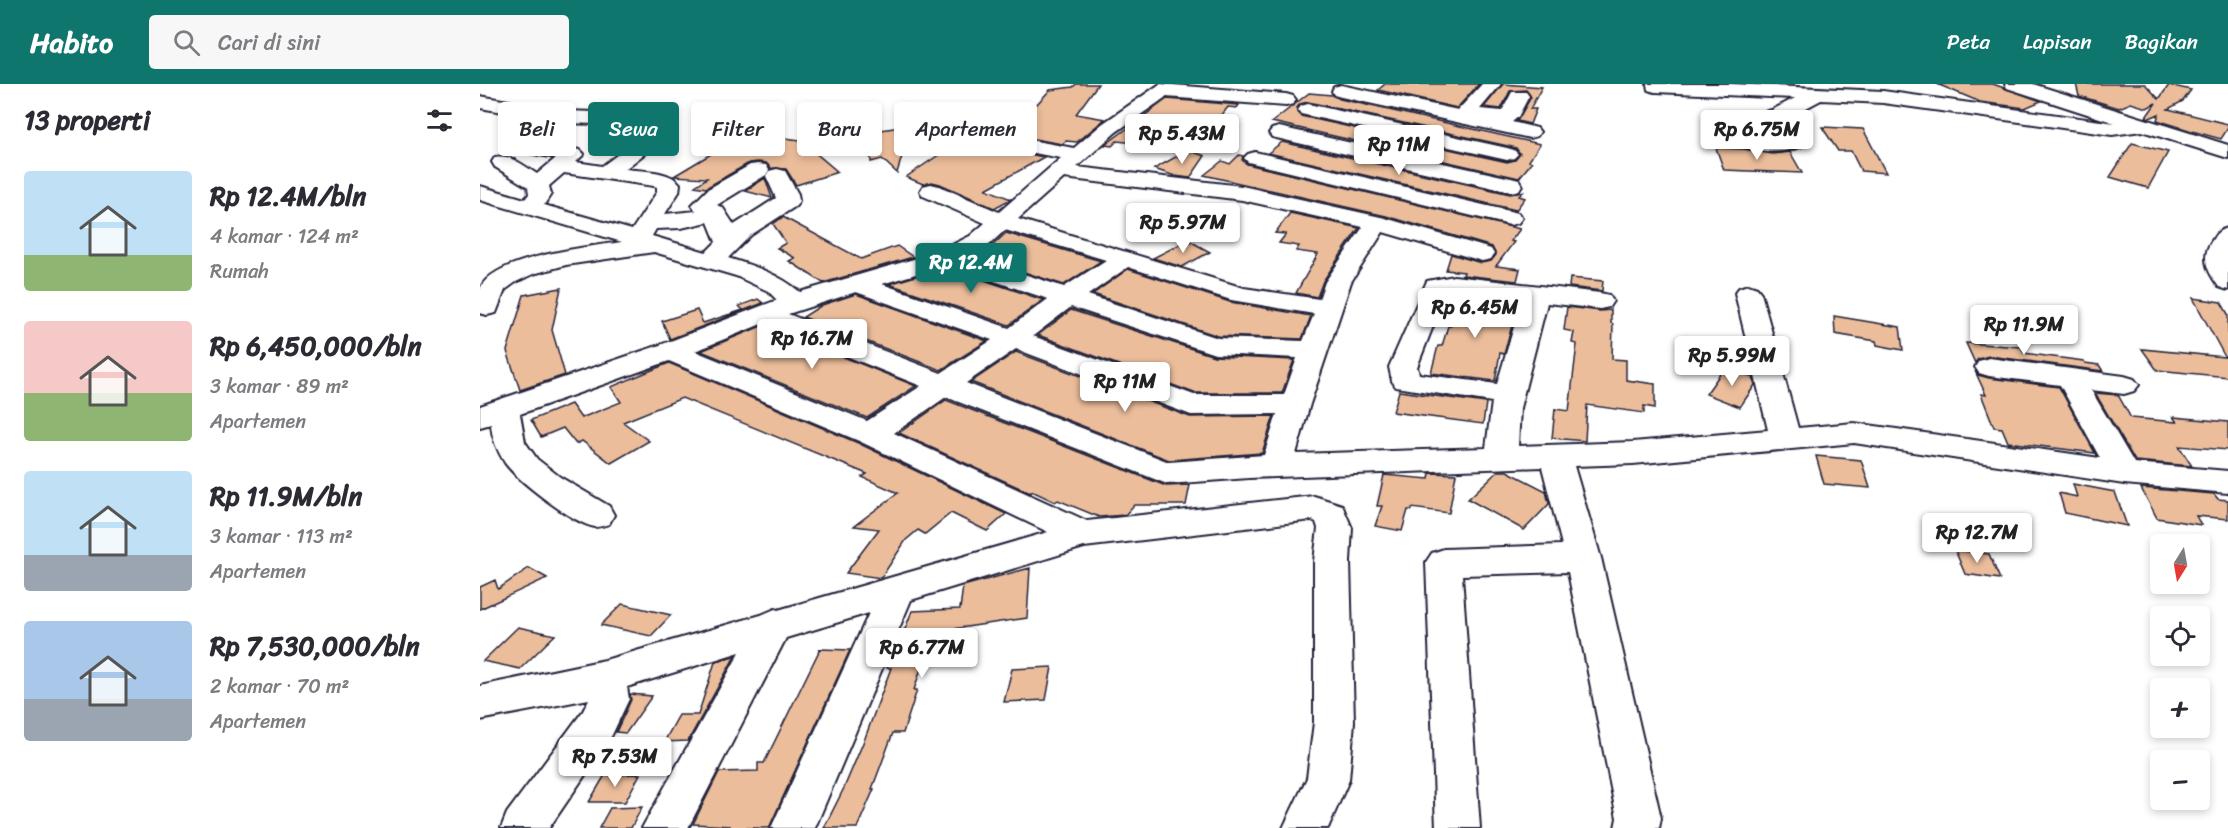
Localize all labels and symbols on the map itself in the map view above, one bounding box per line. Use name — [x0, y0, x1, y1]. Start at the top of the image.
pin: Rp 6.75M — [1695, 110, 1819, 161]
pin: Rp 5.43M — [1120, 114, 1244, 165]
pin: Rp 11M — [1350, 125, 1448, 176]
pin: Rp 5.97M — [1121, 203, 1245, 254]
pin: Rp 12.4M — [909, 243, 1033, 294]
pin: Rp 6.45M — [1413, 288, 1537, 339]
pin: Rp 11.9M — [1962, 305, 2086, 356]
pin: Rp 16.7M — [750, 319, 874, 370]
pin: Rp 5.99M — [1670, 336, 1794, 387]
pin: Rp 11M — [1076, 362, 1174, 413]
pin: Rp 12.7M — [1915, 513, 2039, 564]
north arrow — [2150, 534, 2210, 594]
pin: Rp 6.77M — [860, 628, 984, 679]
pin: Rp 7.53M — [553, 737, 677, 788]

